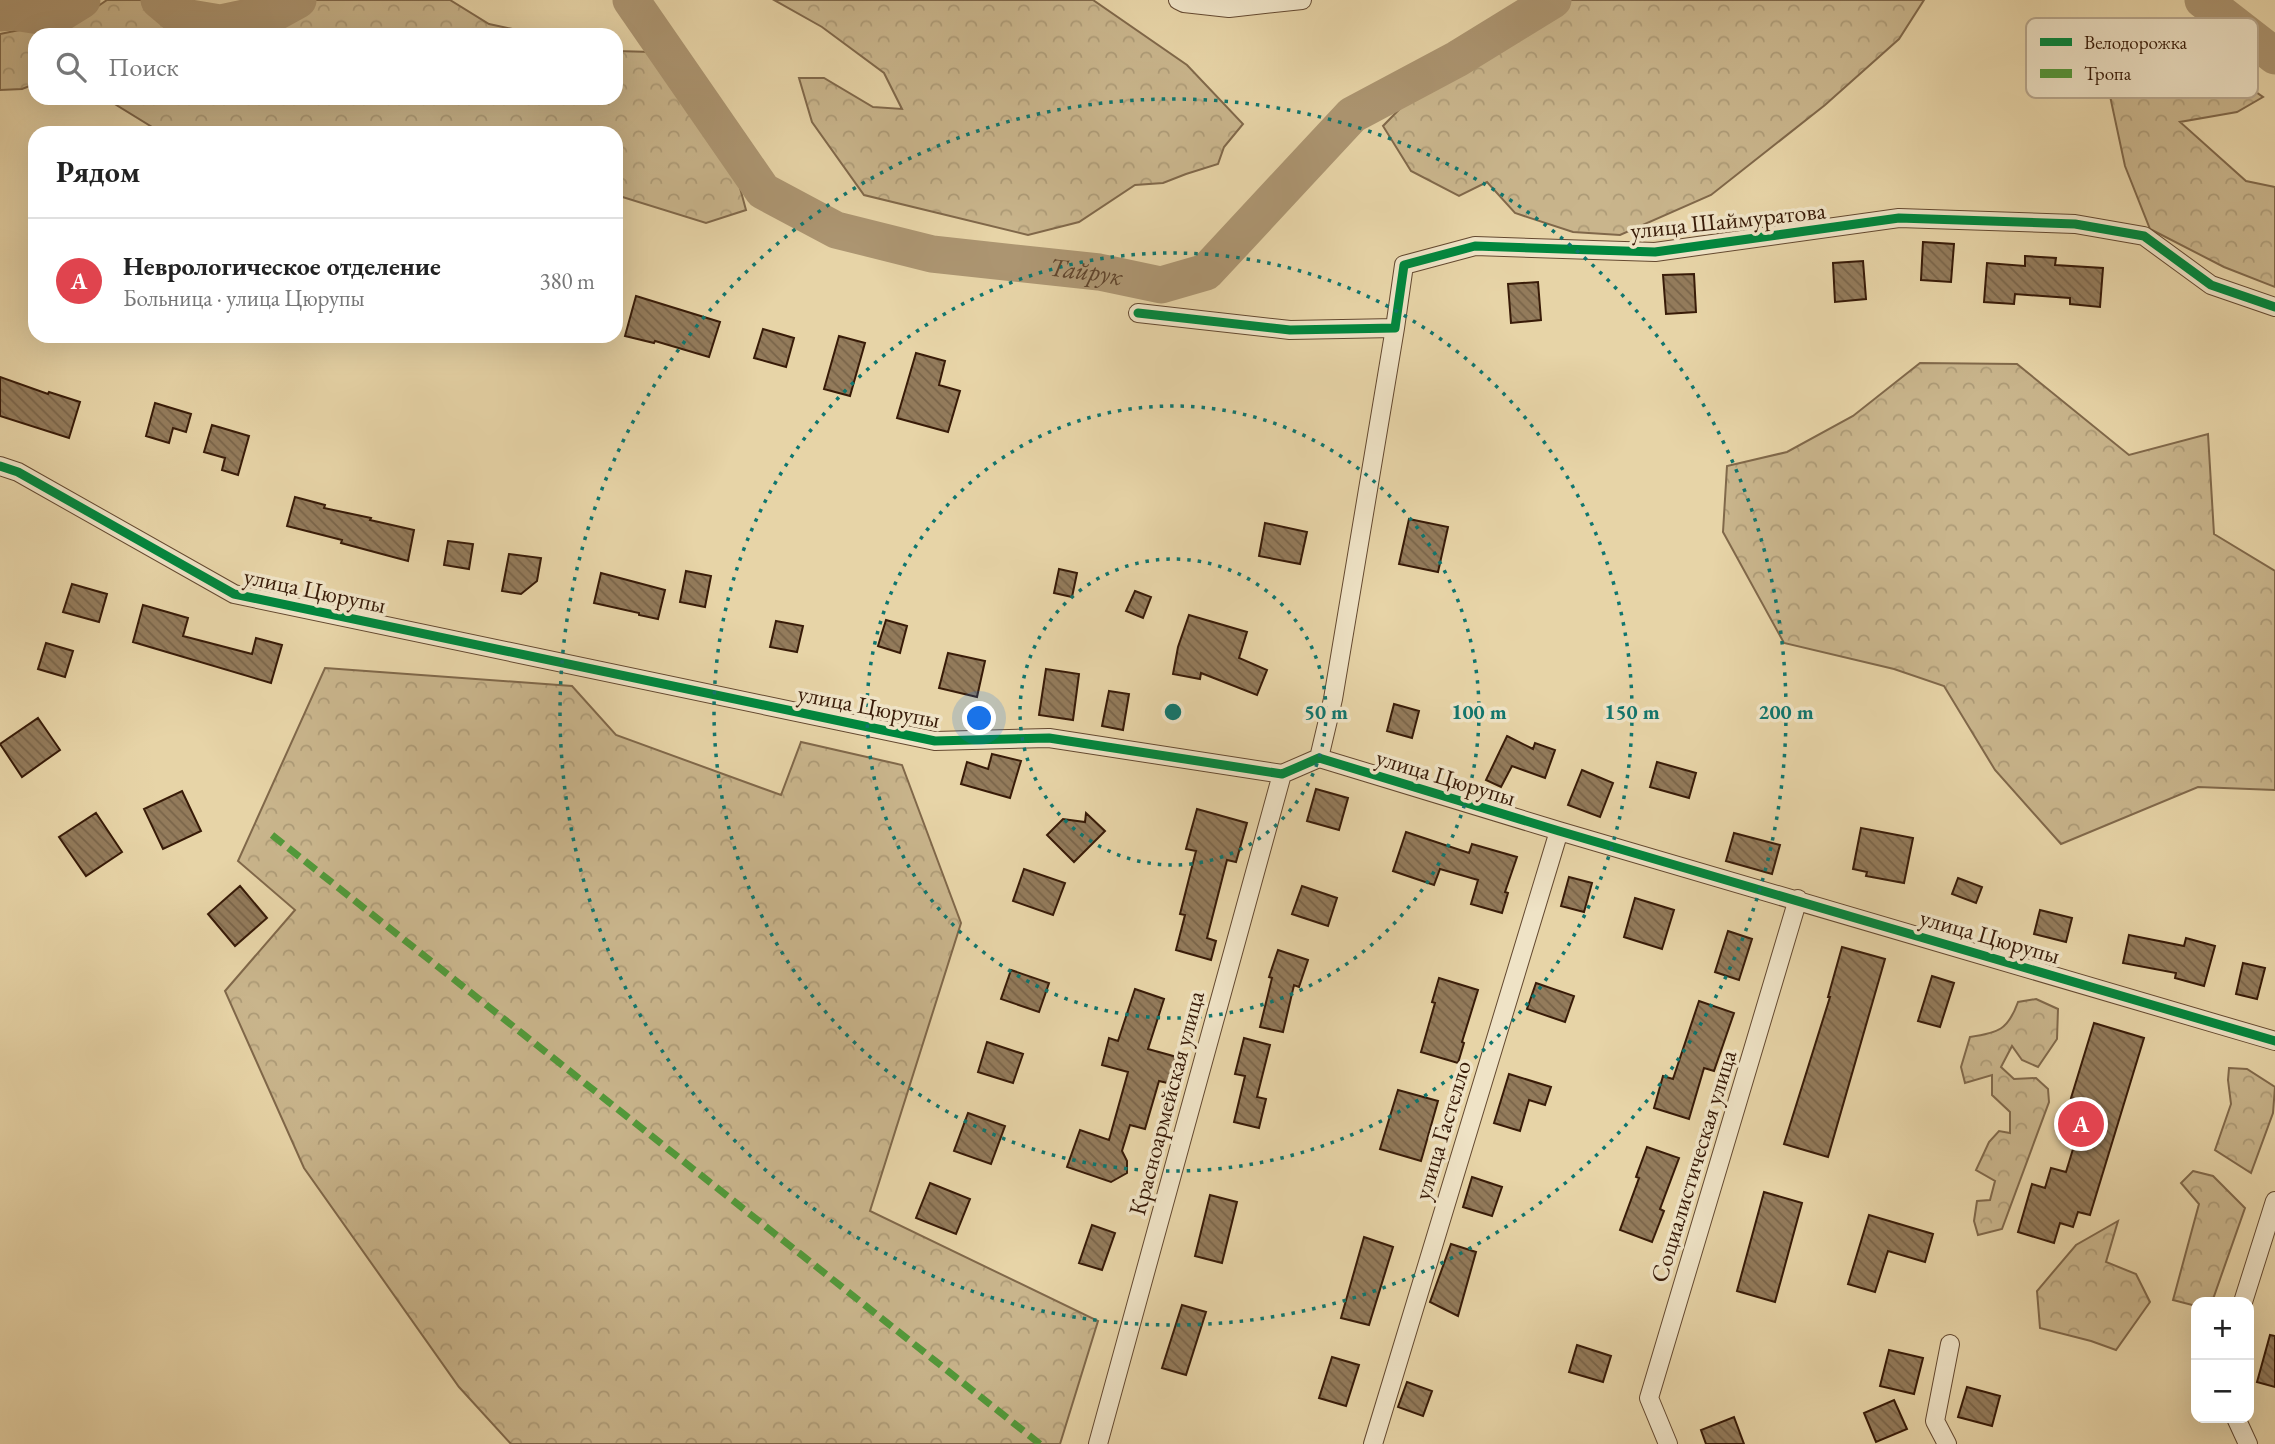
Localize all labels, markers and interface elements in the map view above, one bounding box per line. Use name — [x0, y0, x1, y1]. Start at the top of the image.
legend — [2026, 18, 2258, 98]
search box — [28, 28, 623, 105]
text: Велодорожка — [2084, 30, 2188, 55]
icon: search — [52, 48, 90, 86]
text: Поиск — [108, 50, 179, 84]
text: Тропа — [2084, 61, 2132, 86]
text: Рядом — [56, 152, 140, 191]
street label: улица Шаймуратова — [1629, 194, 1828, 246]
text: Неврологическое отделение — [123, 249, 441, 283]
water label: Тайрук — [1048, 250, 1127, 294]
text: A — [71, 266, 87, 296]
text: 380 m — [539, 266, 595, 296]
text: Больница · улица Цюрупы — [123, 283, 365, 313]
street label: улица Цюрупы — [241, 560, 389, 620]
street label: улица Цюрупы — [795, 677, 943, 735]
text: 50 m — [1304, 698, 1348, 725]
text: 100 m — [1451, 698, 1507, 725]
text: 150 m — [1604, 698, 1660, 725]
text: 200 m — [1758, 698, 1814, 725]
centre of rings — [1161, 700, 1185, 724]
your location — [962, 701, 996, 735]
street label: улица Цюрупы — [1372, 741, 1520, 813]
street label: улица Цюрупы — [1916, 901, 2064, 971]
street label: Красноармейская улица — [1121, 987, 1211, 1219]
street label: Социалистическая улица — [1643, 1046, 1743, 1286]
street label: улица Гастелло — [1406, 1056, 1478, 1203]
pin: A — [2058, 1098, 2104, 1150]
map controls — [2191, 1297, 2254, 1423]
button: + — [2191, 1297, 2254, 1360]
button: − — [2191, 1360, 2254, 1423]

